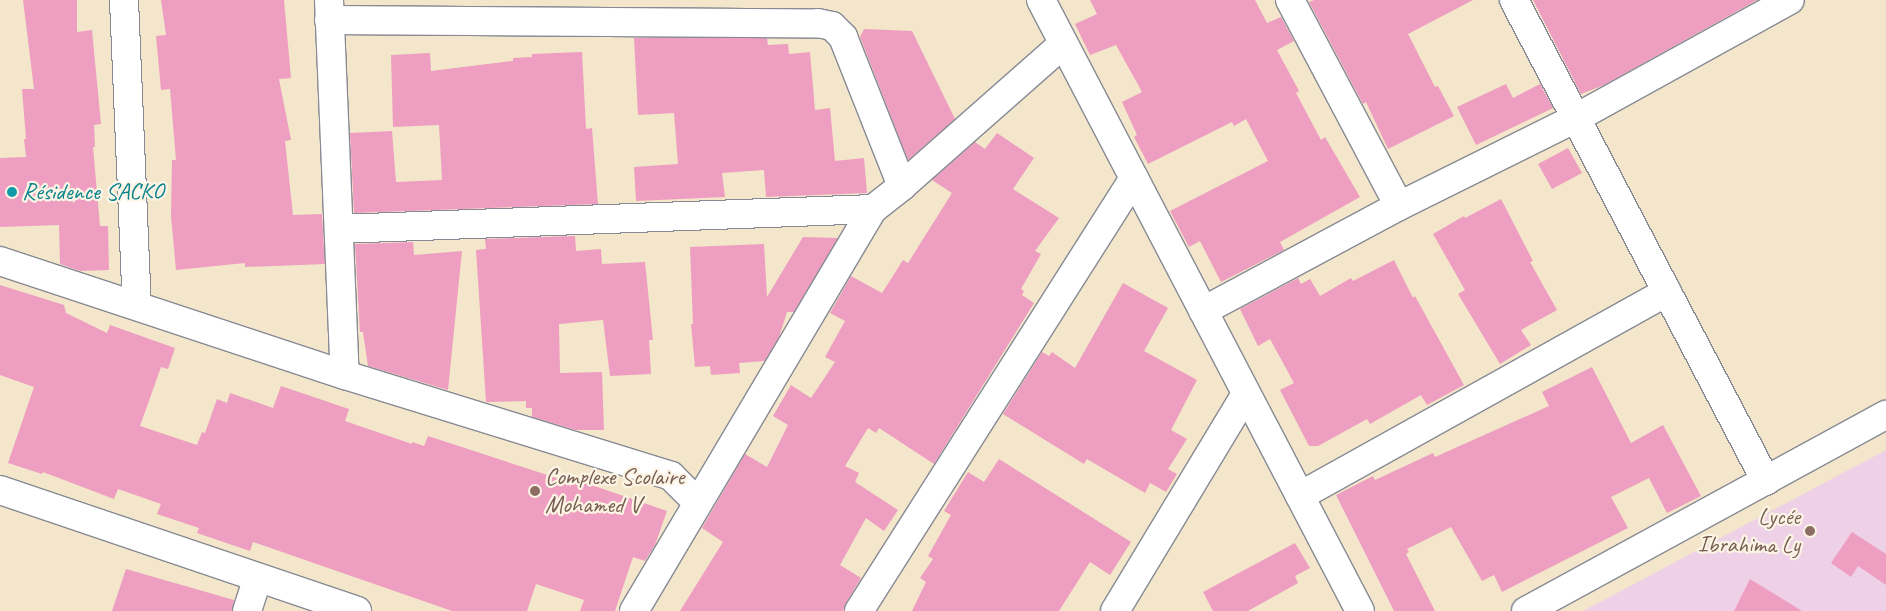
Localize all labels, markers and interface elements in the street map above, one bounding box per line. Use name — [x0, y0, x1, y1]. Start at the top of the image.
place label: Résidence SACKO — [22, 178, 164, 206]
marker: Résidence SACKO — [6, 186, 18, 198]
place label: Complexe Scolaire Mohamed V — [545, 463, 684, 519]
marker: Complexe Scolaire Mohamed V — [529, 485, 541, 497]
place label: Lycée Ibrahima Ly — [1698, 503, 1800, 559]
marker: Lycée Ibrahima Ly — [1804, 525, 1816, 537]

